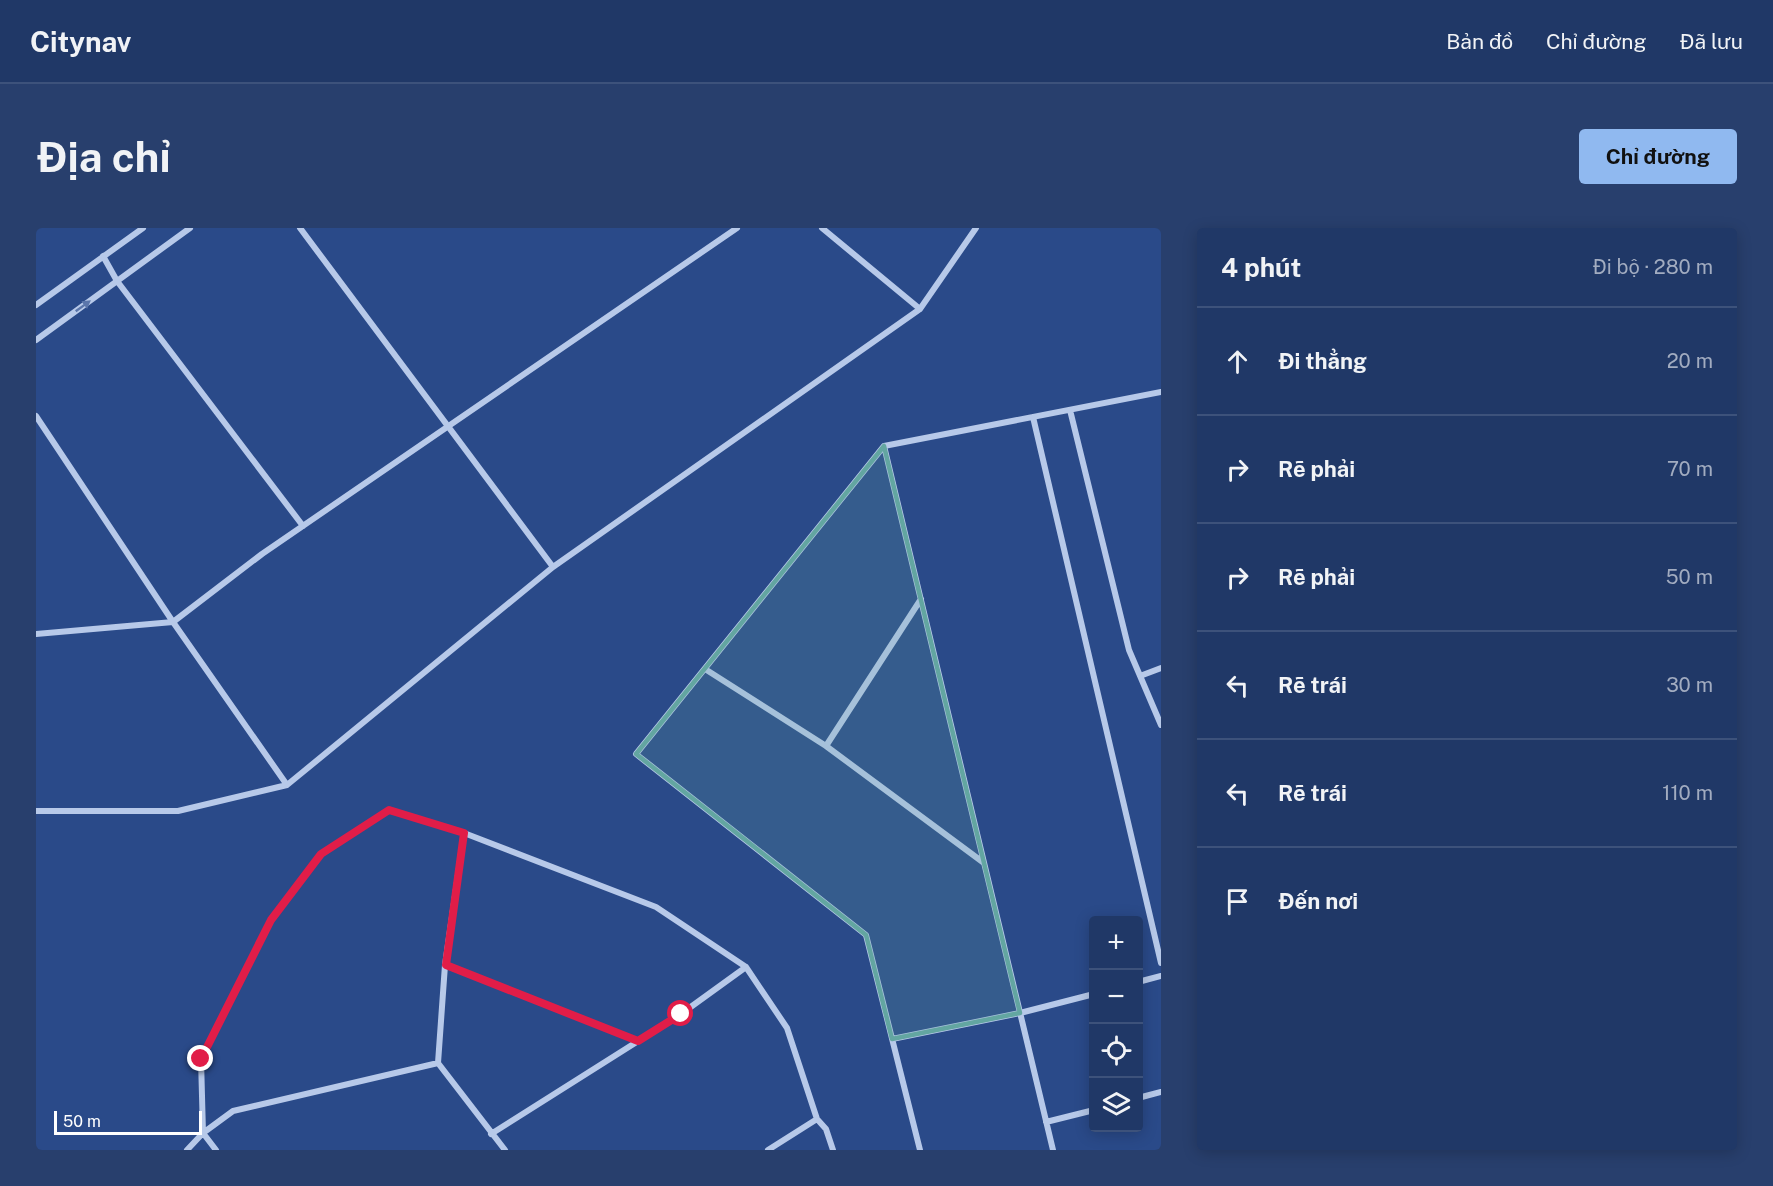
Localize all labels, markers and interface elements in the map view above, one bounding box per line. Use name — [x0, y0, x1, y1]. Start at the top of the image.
text: Citynav — [30, 25, 131, 58]
text: Bản đồ — [1446, 29, 1513, 54]
text: Chỉ đường — [1546, 29, 1647, 54]
text: Đã lưu — [1680, 29, 1743, 54]
button: Chỉ đường — [1579, 129, 1737, 184]
text: Địa chỉ — [36, 132, 171, 181]
text: 4 phút — [1221, 252, 1301, 283]
text: Đi bộ · 280 m — [1593, 255, 1713, 279]
one-way arrow — [76, 300, 91, 312]
icon: ahead — [1221, 345, 1254, 378]
text: Đi thẳng — [1278, 348, 1367, 374]
text: 20 m — [1667, 349, 1713, 373]
icon: right — [1221, 453, 1254, 486]
text: Rẽ phải — [1278, 456, 1355, 482]
text: 70 m — [1667, 457, 1713, 481]
icon: right — [1221, 561, 1254, 594]
text: Rẽ phải — [1278, 564, 1355, 590]
text: 50 m — [1666, 565, 1713, 589]
icon: left — [1221, 669, 1254, 702]
text: Rẽ trái — [1278, 672, 1347, 698]
text: 30 m — [1666, 673, 1713, 697]
icon: left — [1221, 777, 1254, 810]
text: Rẽ trái — [1278, 780, 1347, 806]
text: 110 m — [1662, 781, 1713, 805]
icon: arrive — [1221, 885, 1254, 918]
text: Đến nơi — [1278, 888, 1358, 914]
map controls — [1089, 916, 1143, 1132]
button: + — [1089, 916, 1143, 970]
button: − — [1089, 970, 1143, 1024]
route start — [667, 1000, 693, 1026]
button: locate — [1089, 1024, 1143, 1078]
route end — [187, 1045, 213, 1071]
button: layers — [1089, 1078, 1143, 1132]
scale bar — [54, 1108, 202, 1136]
text: 50 m — [63, 1112, 101, 1131]

